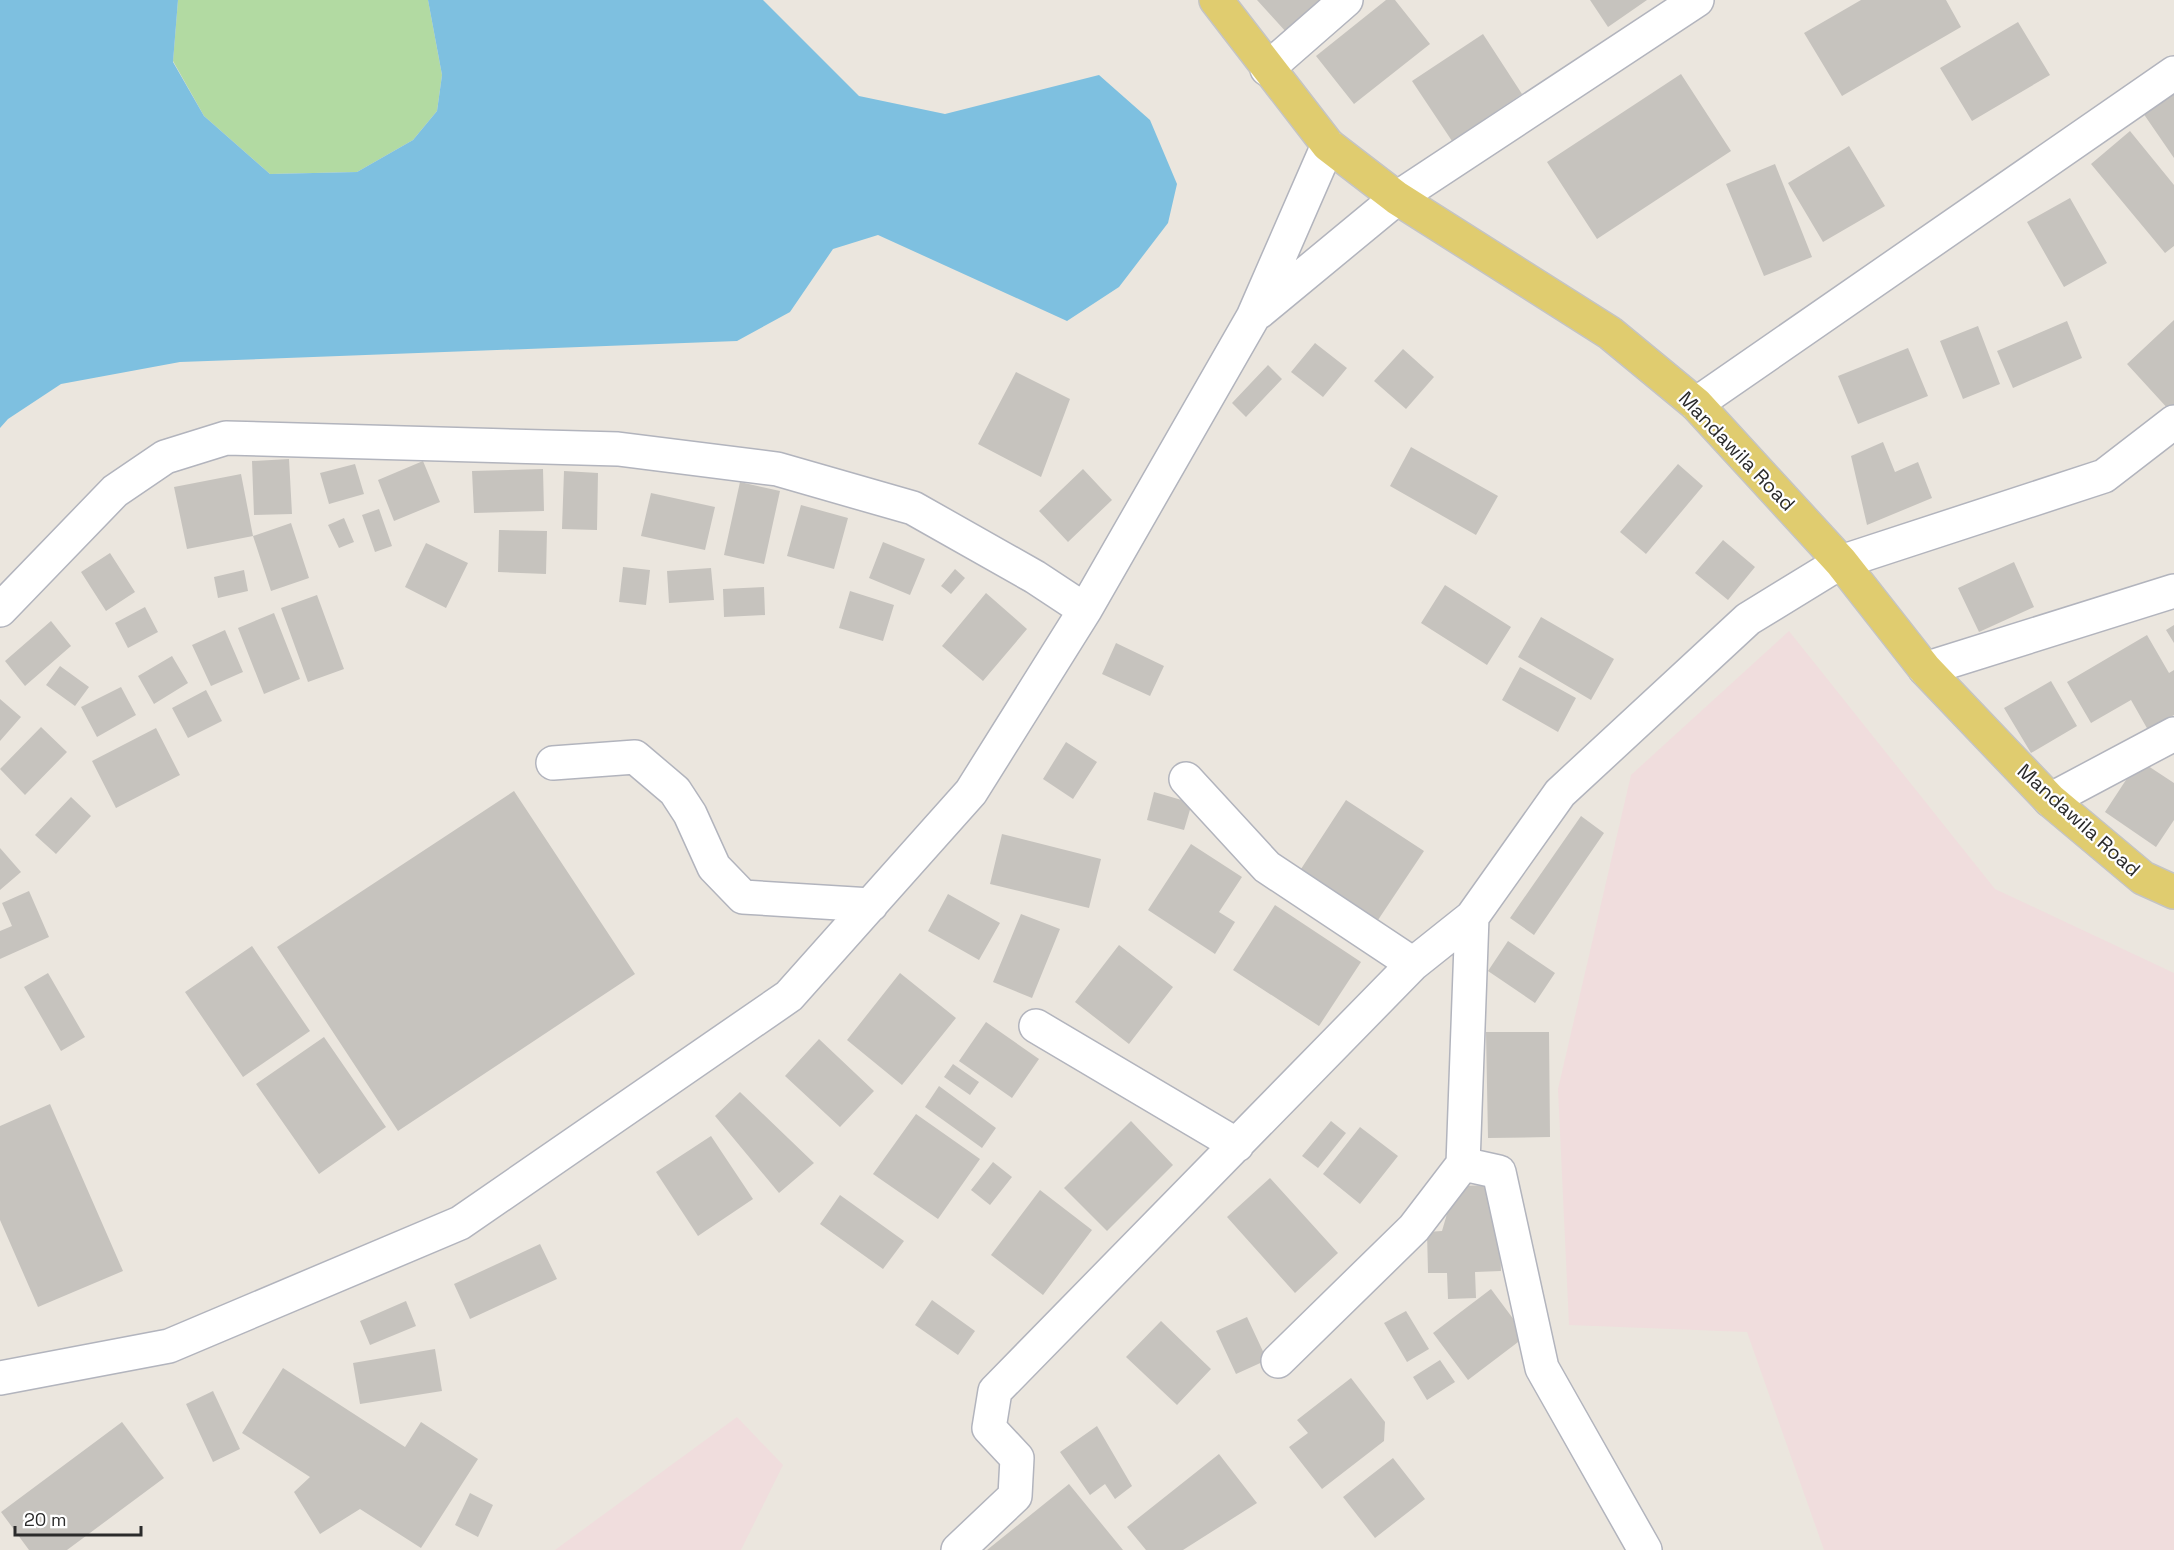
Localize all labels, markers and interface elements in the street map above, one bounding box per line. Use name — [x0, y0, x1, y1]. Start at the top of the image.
street label: Mandawila Road — [1673, 386, 1801, 516]
street label: Mandawila Road — [2012, 758, 2146, 882]
scale bar — [15, 1499, 141, 1537]
text: 20 m — [24, 1508, 67, 1531]

